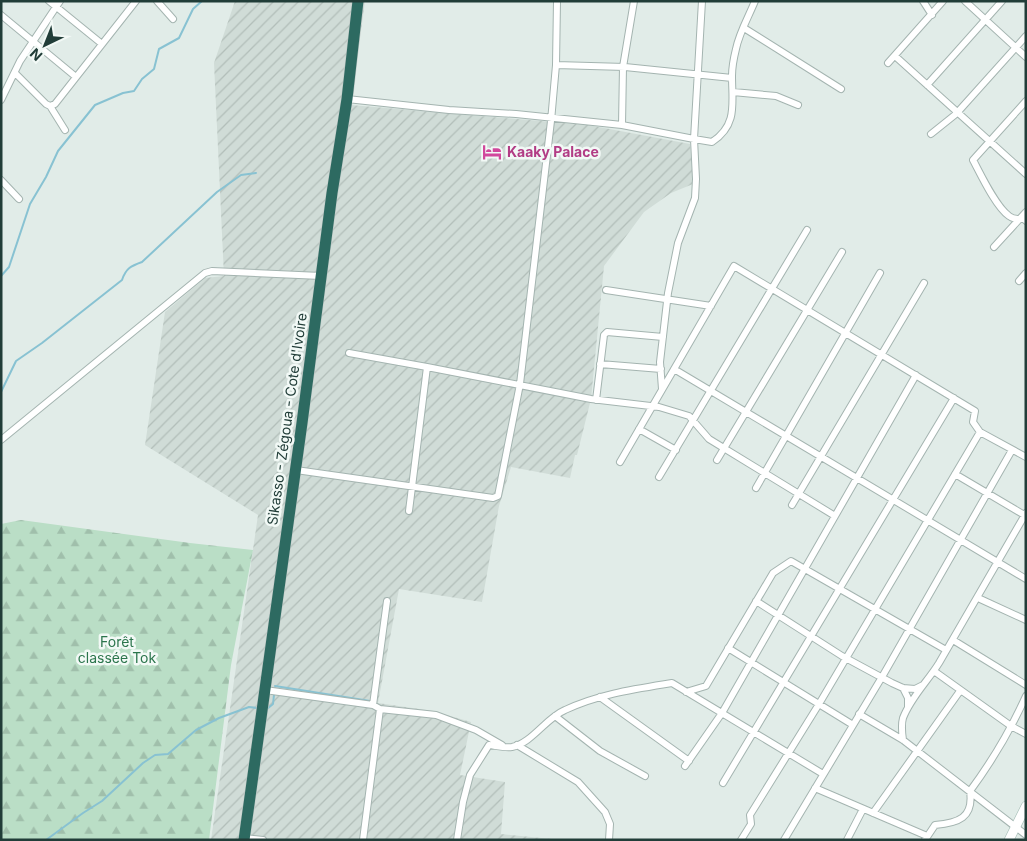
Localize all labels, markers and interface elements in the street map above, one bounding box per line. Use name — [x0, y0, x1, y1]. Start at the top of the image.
north arrow — [20, 20, 70, 70]
text: N — [26, 45, 45, 65]
hotel icon: Kaaky Palace — [481, 141, 503, 163]
place label: Kaaky Palace — [507, 143, 599, 160]
street label: Sikasso - Zégoua - Cote d'Ivoire — [263, 312, 310, 526]
park label: Forêt classée Tok — [78, 633, 156, 666]

